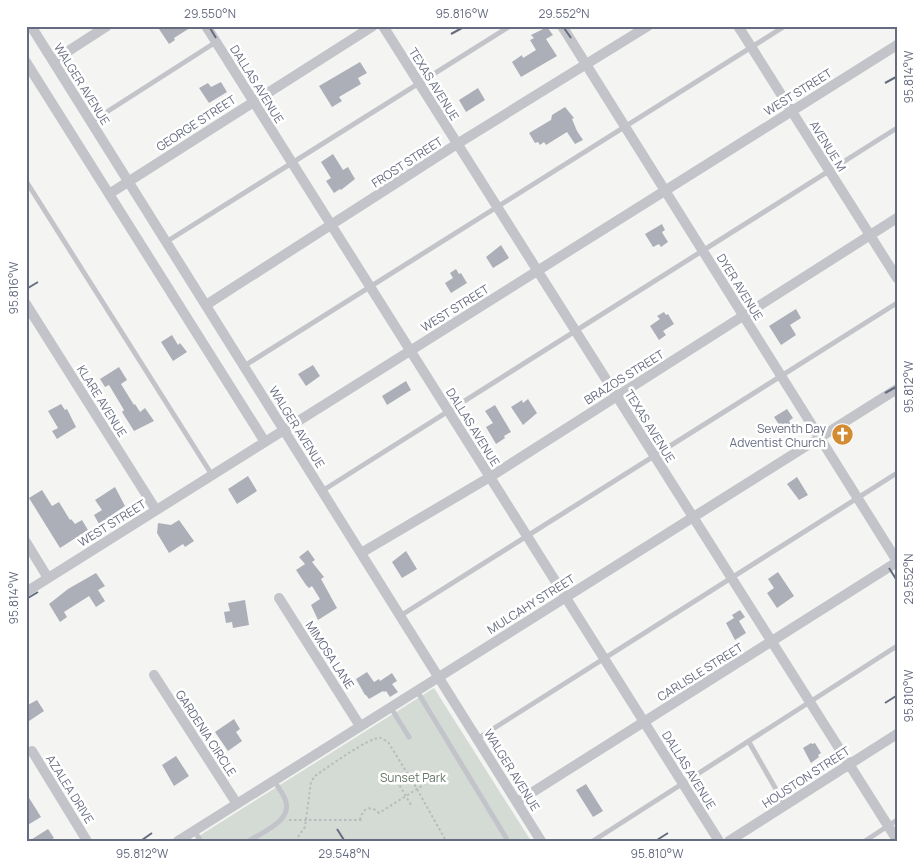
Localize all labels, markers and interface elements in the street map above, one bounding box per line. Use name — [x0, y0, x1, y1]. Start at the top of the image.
text: 29.550°N — [184, 5, 236, 22]
text: 95.816°W — [435, 5, 489, 22]
text: 29.552°N — [538, 5, 590, 22]
street label: WALGER AVENUE — [50, 40, 114, 128]
street label: DALLAS AVENUE — [226, 42, 288, 126]
street label: TEXAS AVENUE — [405, 44, 463, 124]
text: 95.814°W — [900, 50, 917, 103]
street label: WEST STREET — [761, 64, 836, 120]
street label: GEORGE STREET — [153, 90, 240, 155]
street label: AVENUE M — [806, 117, 850, 175]
street label: FROST STREET — [368, 132, 447, 191]
street label: DYER AVENUE — [713, 250, 767, 324]
text: 95.816°W — [5, 261, 22, 315]
street label: WEST STREET — [418, 280, 493, 336]
street label: BRAZOS STREET — [581, 345, 668, 408]
text: 95.812°W — [900, 360, 917, 413]
street label: KLARE AVENUE — [73, 362, 131, 440]
street label: WALGER AVENUE — [265, 383, 329, 471]
street label: DALLAS AVENUE — [442, 385, 504, 469]
street label: TEXAS AVENUE — [621, 386, 679, 466]
place label: Seventh Day Adventist Church — [730, 420, 827, 451]
church icon: Seventh Day Adventist Church — [830, 423, 854, 447]
street label: WEST STREET — [75, 495, 150, 551]
text: 29.552°N — [900, 553, 917, 605]
street label: MULCAHY STREET — [484, 570, 579, 638]
text: 95.814°W — [5, 571, 22, 624]
street label: MIMOSA LANE — [302, 618, 358, 692]
street label: CARLISLE STREET — [654, 638, 747, 705]
text: 95.810°W — [900, 669, 917, 723]
street label: GARDENIA CIRCLE — [172, 687, 240, 780]
street label: WALGER AVENUE — [480, 726, 544, 814]
street label: DALLAS AVENUE — [658, 728, 720, 812]
street label: HOUSTON STREET — [759, 742, 854, 812]
street label: AZALEA DRIVE — [42, 751, 98, 827]
park label: Sunset Park — [380, 769, 447, 786]
text: 95.812°W — [116, 845, 169, 862]
text: 29.548°N — [318, 845, 370, 862]
text: 95.810°W — [630, 845, 684, 862]

